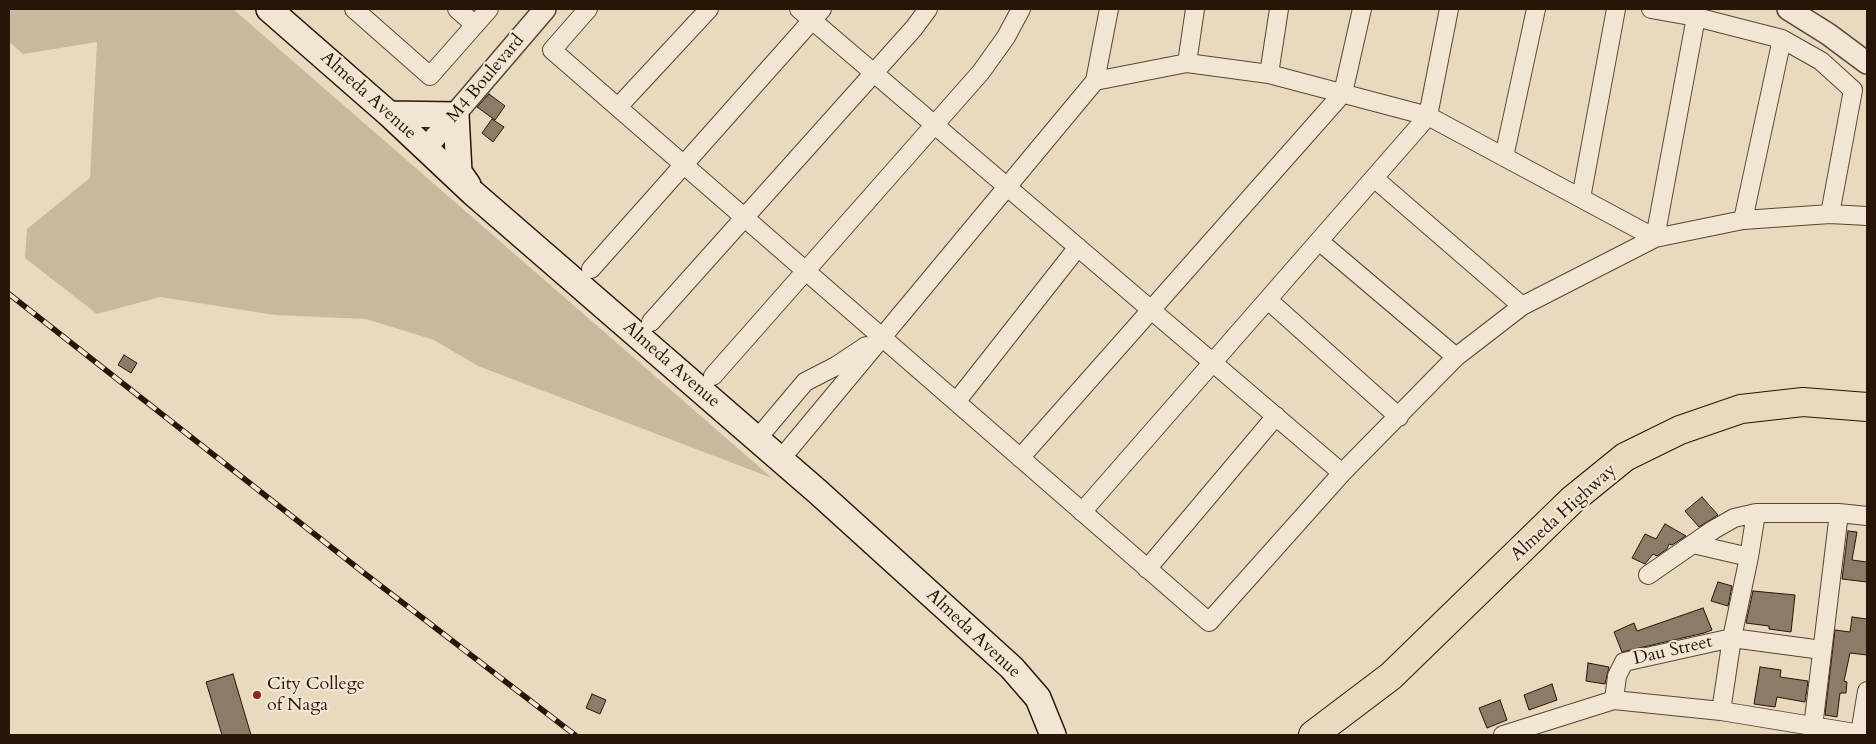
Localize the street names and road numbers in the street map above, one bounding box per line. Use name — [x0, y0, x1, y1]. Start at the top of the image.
street label: M4 Boulevard — [443, 30, 529, 128]
street label: Almeda Avenue — [316, 47, 420, 145]
street label: Almeda Avenue — [618, 317, 724, 413]
street label: Almeda Highway — [1507, 460, 1621, 566]
street label: Almeda Avenue — [921, 585, 1025, 683]
street label: Dau Street — [1631, 631, 1715, 671]

